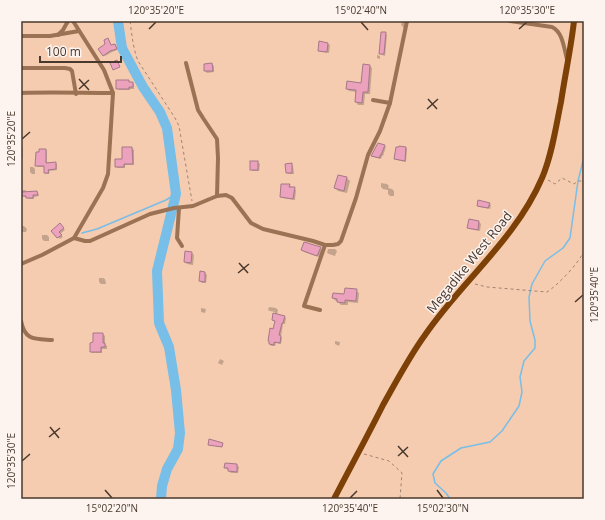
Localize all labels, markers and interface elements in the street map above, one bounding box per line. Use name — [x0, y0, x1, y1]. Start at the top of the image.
text: 120°35'20"E — [128, 3, 184, 17]
text: 15°02'40"N — [335, 3, 387, 17]
text: 120°35'30"E — [499, 3, 555, 17]
scale bar — [40, 38, 121, 64]
text: 100 m — [46, 43, 81, 60]
text: 120°35'20"E — [4, 111, 18, 167]
street label: Megadike West Road — [422, 207, 516, 317]
text: 120°35'40"E — [587, 267, 601, 323]
text: 120°35'30"E — [4, 433, 18, 489]
text: 15°02'20"N — [86, 501, 138, 515]
text: 120°35'40"E — [322, 501, 378, 515]
text: 15°02'30"N — [417, 501, 469, 515]

